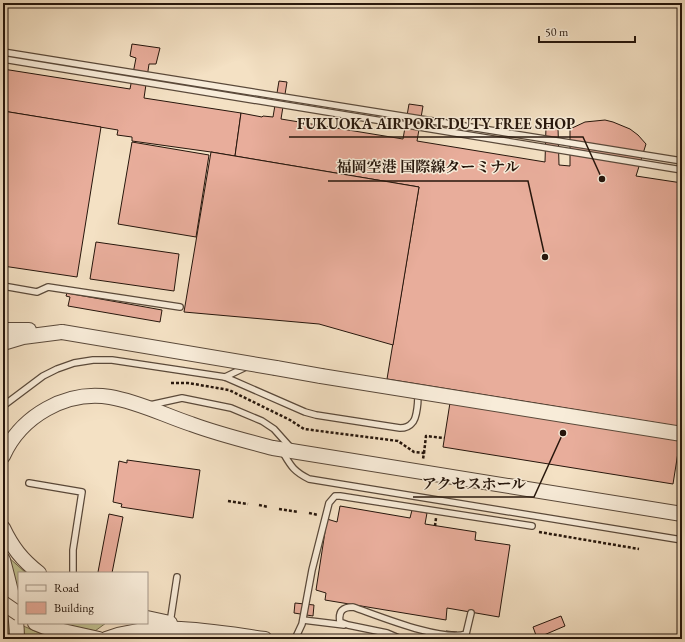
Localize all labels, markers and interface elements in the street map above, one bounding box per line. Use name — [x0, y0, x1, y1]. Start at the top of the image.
scale bar — [539, 18, 635, 44]
text: 50 m — [545, 24, 569, 40]
callout: FUKUOKA AIRPORT DUTY FREE SHOP — [289, 110, 583, 137]
text: FUKUOKA AIRPORT DUTY FREE SHOP — [297, 114, 575, 133]
callout: 福岡空港 国際線ターミナル — [328, 154, 528, 181]
text: 福岡空港 国際線ターミナル — [337, 157, 519, 176]
callout: アクセスホール — [413, 470, 534, 497]
text: アクセスホール — [422, 474, 526, 493]
legend — [18, 572, 148, 624]
text: Road — [54, 580, 80, 596]
text: Building — [54, 600, 95, 616]

